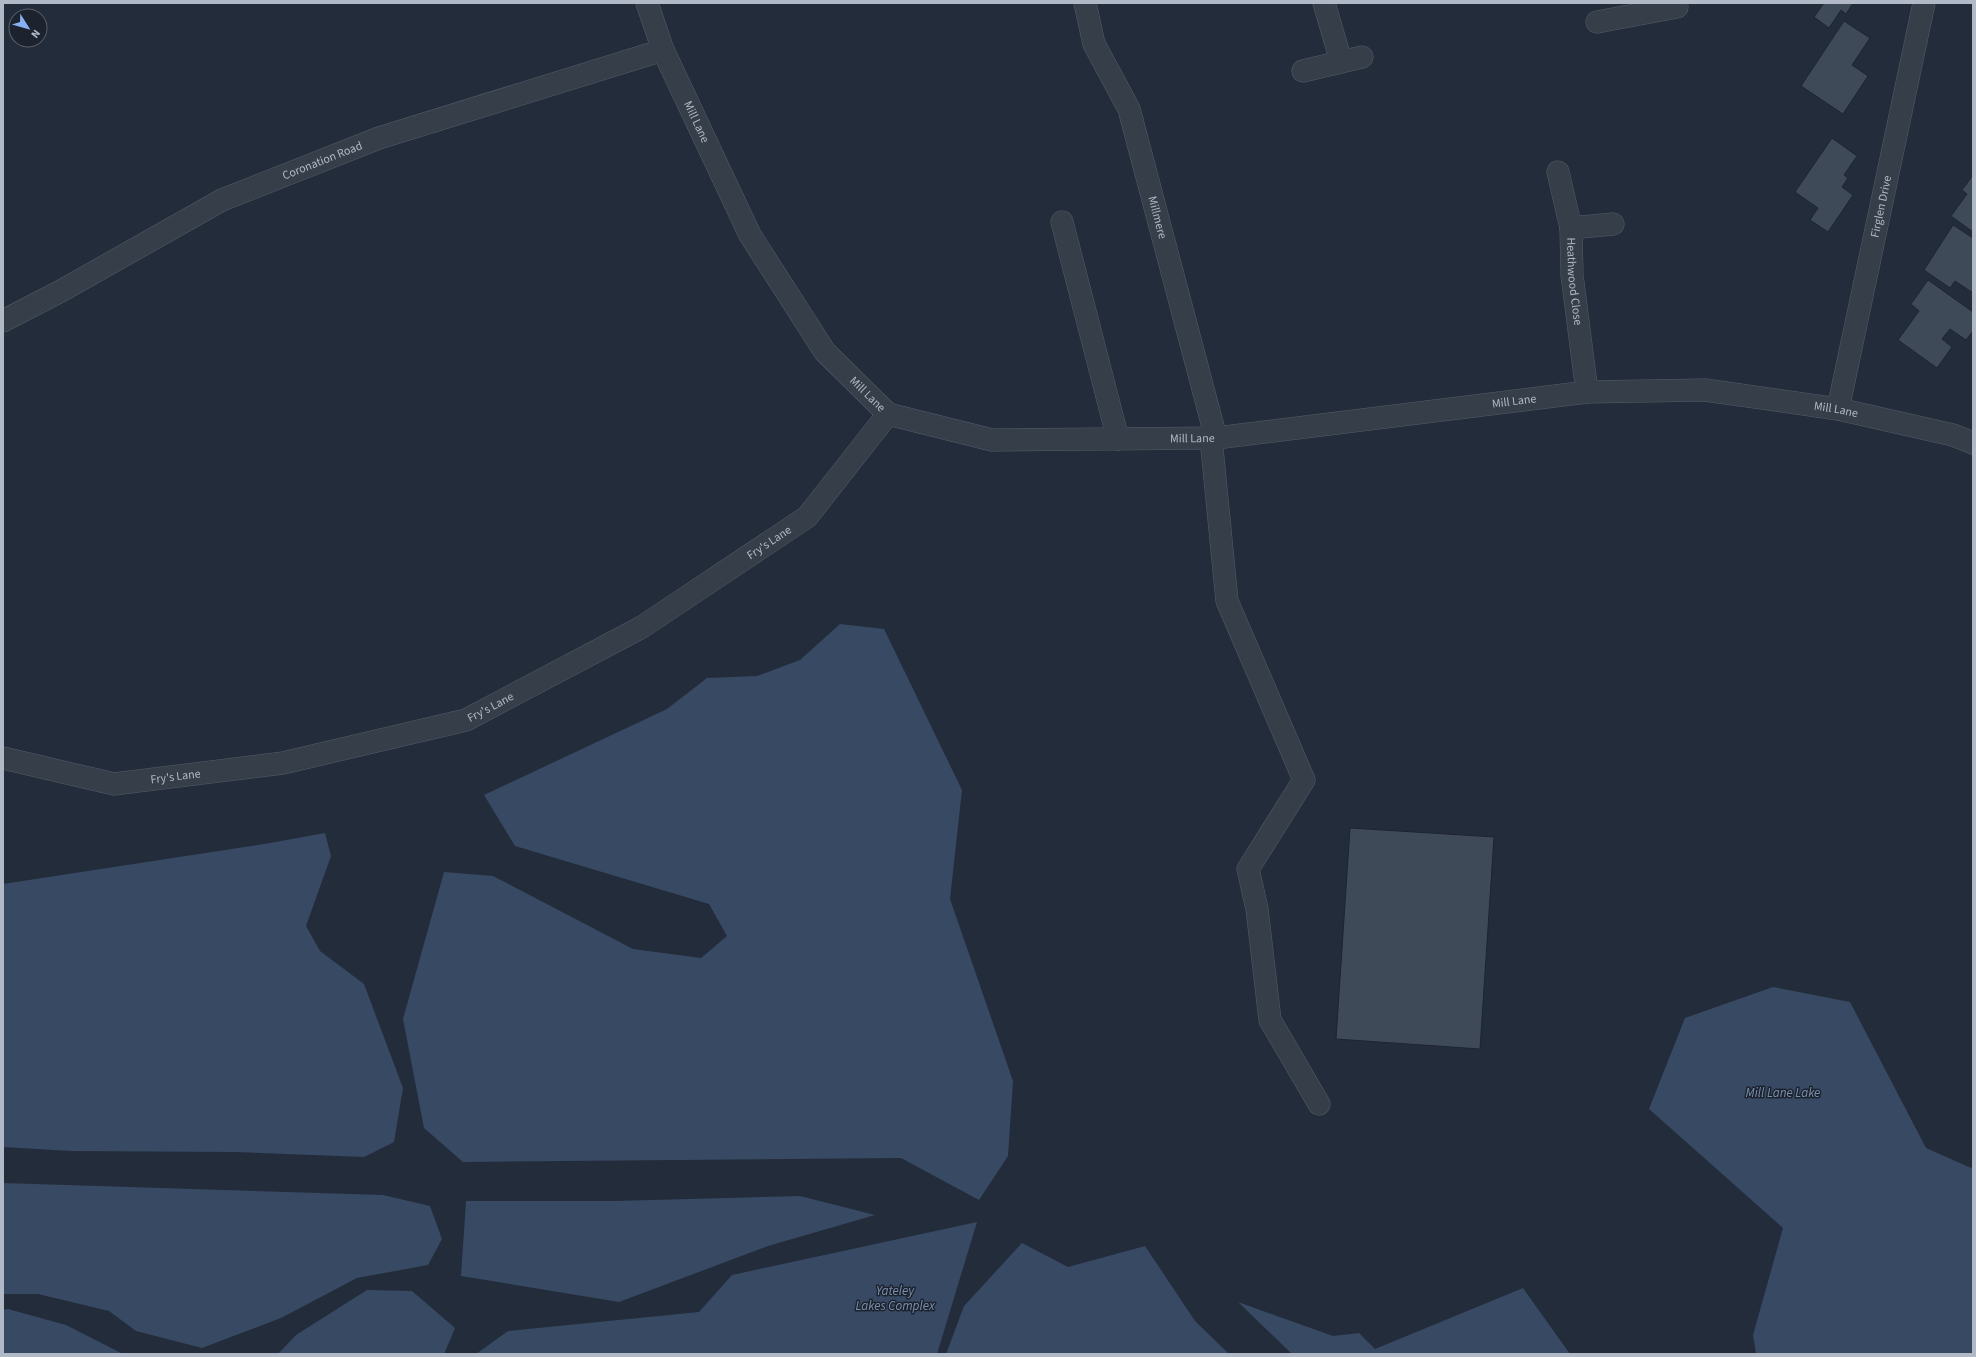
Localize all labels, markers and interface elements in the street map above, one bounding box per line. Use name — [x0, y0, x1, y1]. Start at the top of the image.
north arrow — [8, 8, 48, 48]
text: N — [27, 26, 44, 41]
street label: Mill Lane — [679, 98, 714, 146]
street label: Coronation Road — [280, 137, 365, 184]
street label: Firglen Drive — [1867, 174, 1896, 239]
street label: Millmere — [1143, 194, 1171, 241]
street label: Heathwood Close — [1562, 237, 1586, 326]
street label: Mill Lane — [845, 373, 889, 416]
street label: Mill Lane — [1491, 390, 1537, 413]
street label: Mill Lane — [1813, 398, 1860, 422]
street label: Mill Lane — [1170, 430, 1215, 447]
street label: Fry's Lane — [744, 522, 795, 564]
street label: Fry's Lane — [464, 688, 517, 727]
street label: Fry's Lane — [150, 765, 202, 788]
water label: Mill Lane Lake — [1746, 1084, 1820, 1102]
water label: Yateley Lakes Complex — [855, 1282, 936, 1315]

